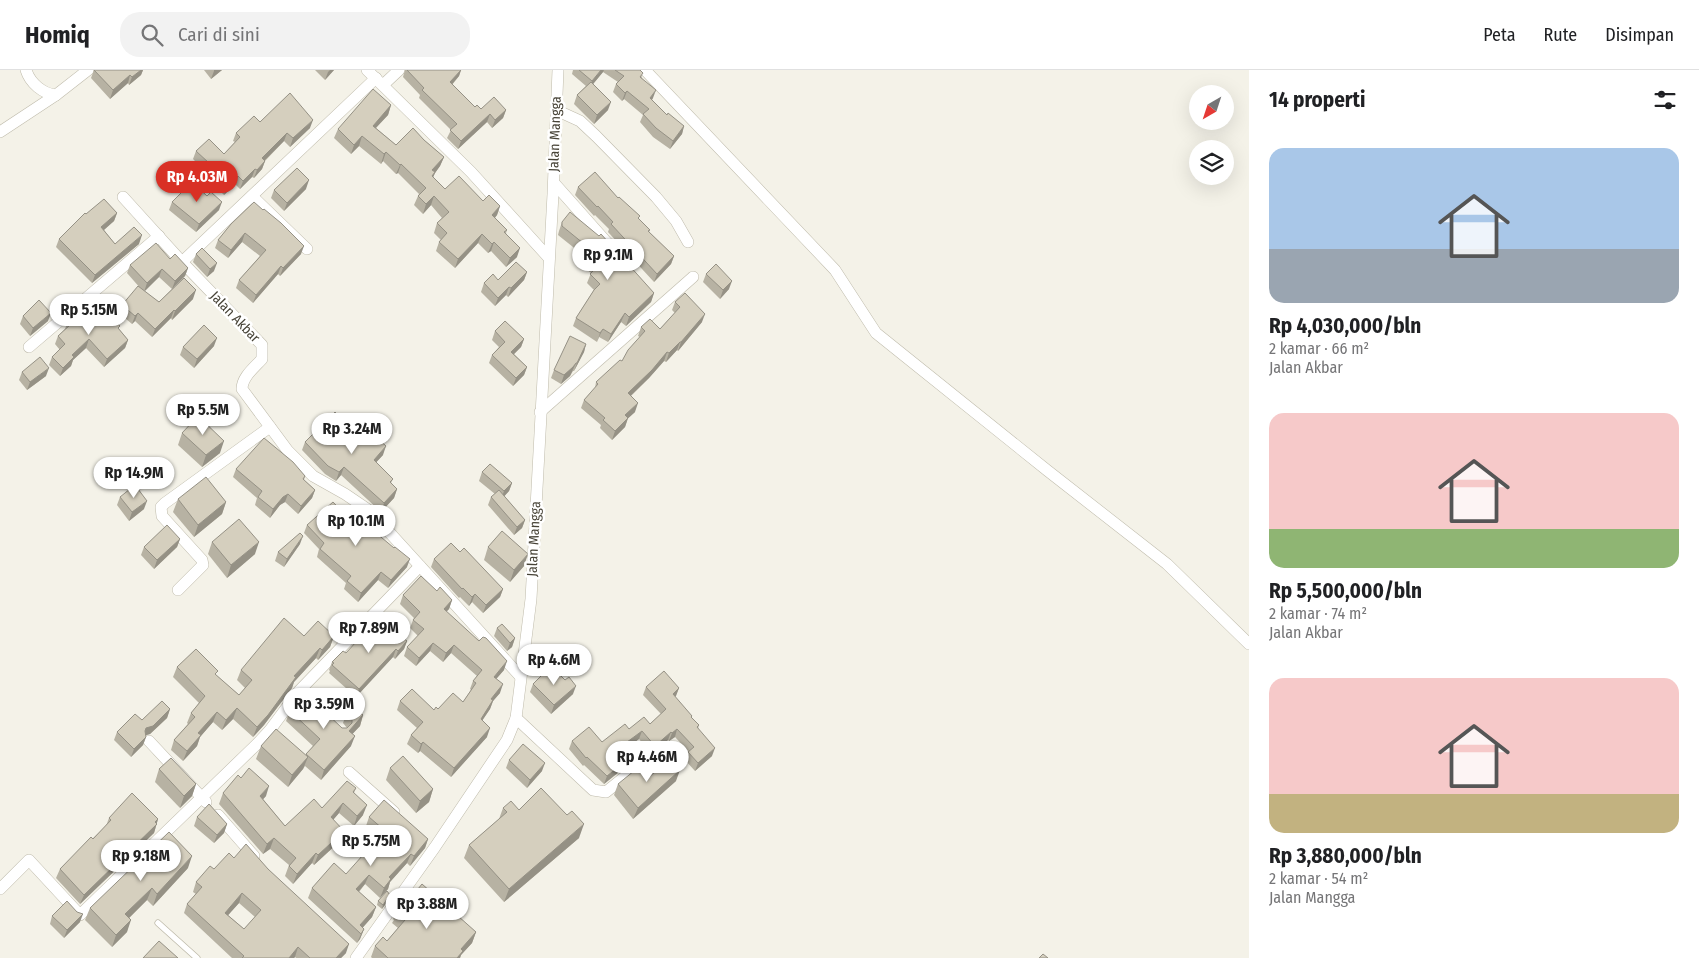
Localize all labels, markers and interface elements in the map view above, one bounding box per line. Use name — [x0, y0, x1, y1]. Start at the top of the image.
search box — [120, 12, 470, 57]
text: Homiq — [25, 21, 90, 49]
icon: search — [138, 21, 166, 49]
text: Cari di sini — [178, 23, 260, 46]
text: Peta — [1483, 24, 1515, 46]
text: Rute — [1543, 24, 1577, 46]
text: Disimpan — [1605, 24, 1674, 46]
north arrow — [1189, 85, 1234, 130]
map controls — [1189, 85, 1234, 185]
icon: filters — [1651, 86, 1679, 114]
text: 14 properti — [1269, 87, 1365, 113]
street label: Jalan Mangga — [545, 96, 565, 172]
button: layers — [1189, 140, 1234, 185]
pin: Rp 4.03M — [145, 160, 249, 203]
text: Rp 4.03M — [167, 167, 227, 186]
icon: home — [1429, 181, 1519, 271]
pin: Rp 9.1M — [562, 238, 654, 281]
text: Rp 9.1M — [583, 245, 633, 264]
street label: Jalan Akbar — [206, 288, 264, 346]
pin: Rp 5.15M — [37, 294, 141, 336]
text: Rp 5.15M — [60, 300, 118, 319]
text: Rp 4,030,000/bln — [1269, 313, 1421, 339]
text: 2 kamar · 66 m² — [1269, 339, 1369, 358]
text: Jalan Akbar — [1269, 358, 1343, 377]
pin: Rp 5.5M — [157, 394, 249, 436]
text: Rp 5.5M — [177, 400, 229, 419]
pin: Rp 3.24M — [300, 412, 404, 455]
text: Rp 3.24M — [322, 419, 382, 438]
icon: home — [1429, 446, 1519, 536]
pin: Rp 14.9M — [82, 456, 186, 499]
text: Rp 14.9M — [104, 463, 164, 482]
street label: Jalan Mangga — [524, 501, 544, 577]
pin: Rp 10.1M — [304, 504, 408, 547]
text: Rp 10.1M — [328, 511, 384, 530]
text: Rp 5,500,000/bln — [1269, 578, 1422, 604]
text: 2 kamar · 74 m² — [1269, 604, 1367, 623]
pin: Rp 7.89M — [317, 612, 421, 654]
text: Rp 7.89M — [339, 618, 399, 637]
text: Jalan Akbar — [1269, 623, 1343, 642]
pin: Rp 4.6M — [508, 644, 600, 686]
text: Rp 4.6M — [528, 650, 580, 669]
pin: Rp 3.59M — [272, 688, 376, 730]
text: Rp 3.59M — [294, 694, 354, 713]
icon: home — [1429, 711, 1519, 801]
pin: Rp 4.46M — [595, 740, 699, 783]
text: Rp 4.46M — [617, 747, 677, 766]
pin: Rp 5.75M — [319, 824, 423, 867]
text: Rp 5.75M — [342, 831, 400, 850]
pin: Rp 9.18M — [89, 840, 193, 882]
text: Rp 3,880,000/bln — [1269, 843, 1422, 869]
text: Rp 9.18M — [112, 846, 170, 865]
text: 2 kamar · 54 m² — [1269, 869, 1368, 888]
pin: Rp 3.88M — [375, 888, 479, 930]
text: Jalan Mangga — [1269, 888, 1355, 907]
text: Rp 3.88M — [397, 894, 457, 913]

